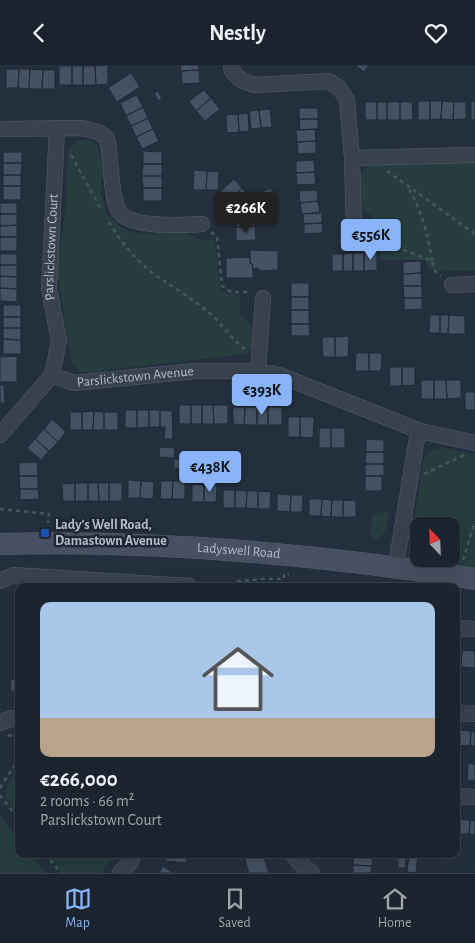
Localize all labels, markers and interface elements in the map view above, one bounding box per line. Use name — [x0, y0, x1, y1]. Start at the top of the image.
icon: back — [25, 19, 53, 47]
icon: heart — [422, 19, 450, 47]
text: Nestly — [209, 22, 266, 44]
pin: €266K — [211, 191, 281, 234]
street label: Parslickstown Court — [42, 193, 61, 301]
text: €266K — [226, 200, 266, 216]
pin: €556K — [336, 219, 406, 261]
text: €556K — [352, 227, 390, 243]
street label: Parslickstown Avenue — [76, 364, 195, 390]
pin: €393K — [227, 373, 297, 416]
text: €393K — [243, 382, 281, 398]
pin: €438K — [175, 451, 245, 493]
text: €438K — [190, 459, 230, 475]
north arrow — [410, 517, 460, 567]
map controls — [410, 517, 460, 567]
place label: Lady’s Well Road, Damastown Avenue — [55, 518, 167, 548]
marker: Lady’s Well Road, Damastown Avenue — [39, 527, 51, 539]
street label: Ladyswell Road — [197, 541, 281, 561]
icon: home — [193, 634, 283, 724]
text: €266,000 — [40, 769, 118, 790]
text: 2 rooms · 66 m² — [40, 793, 134, 809]
text: Parslickstown Court — [40, 812, 162, 828]
tab: Map — [64, 885, 92, 932]
tab: Saved — [219, 885, 251, 932]
tab: Home — [378, 885, 411, 932]

